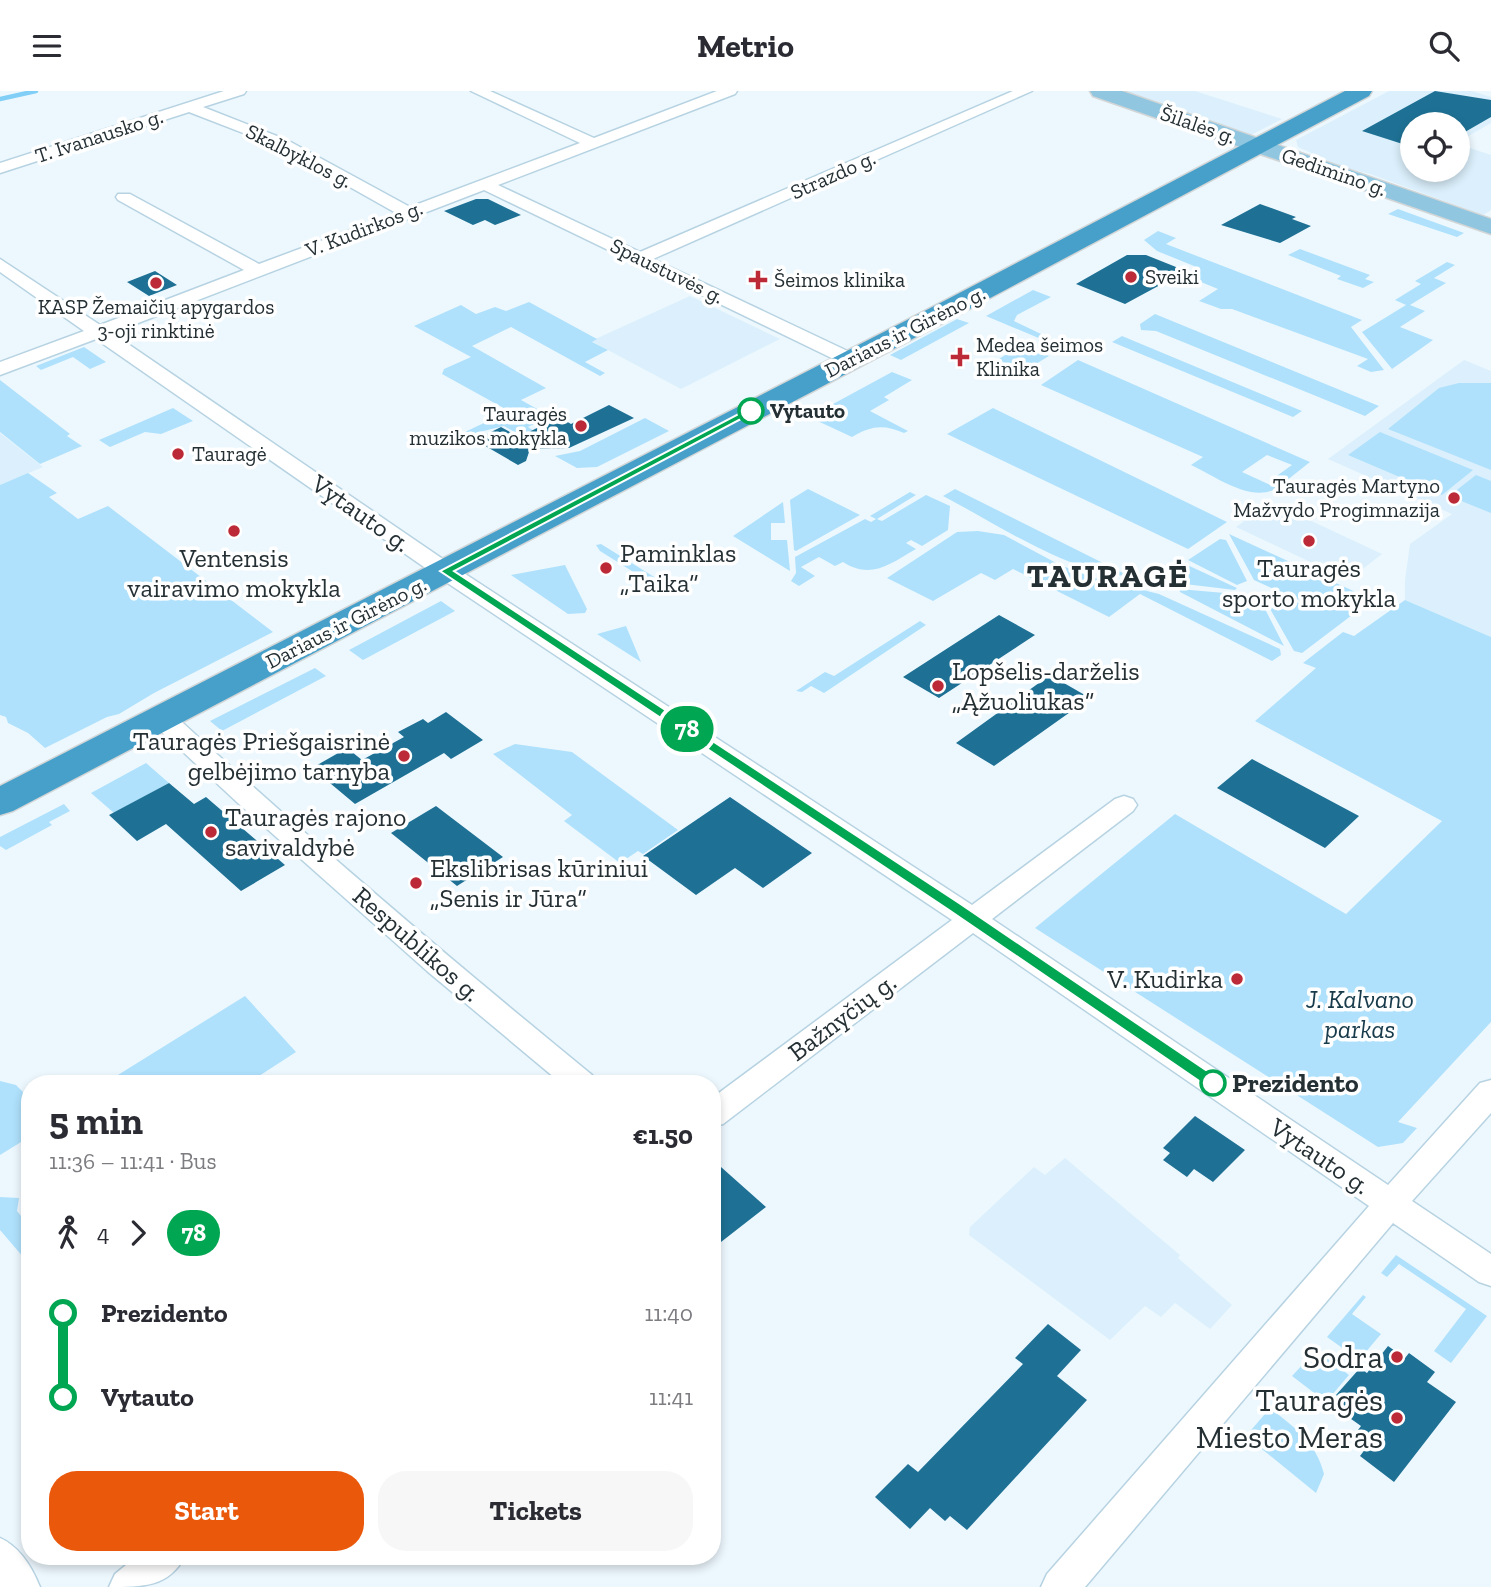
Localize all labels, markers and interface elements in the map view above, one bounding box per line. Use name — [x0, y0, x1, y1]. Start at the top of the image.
icon: menu — [28, 27, 66, 65]
text: Metrio — [697, 27, 794, 65]
icon: search — [1425, 27, 1463, 65]
street label: Šilalės g. — [1157, 100, 1239, 149]
street label: T. Ivanausko g. — [32, 103, 166, 168]
map controls — [1400, 112, 1470, 182]
button: locate — [1400, 112, 1470, 182]
street label: Skalbyklos g. — [242, 118, 357, 193]
street label: Gedimino g. — [1279, 142, 1390, 201]
street label: Strazdo g. — [786, 145, 879, 204]
street label: V. Kudirkos g. — [301, 195, 426, 263]
street label: Spaustuvės g. — [606, 232, 728, 309]
place label: Sveiki — [1145, 264, 1199, 289]
place label: Šeimos klinika — [774, 267, 905, 292]
marker: Sveiki — [1123, 269, 1139, 285]
marker: Šeimos klinika — [748, 270, 768, 290]
marker: KASP Žemaičių apygardos 3-oji rinktinė — [148, 275, 164, 291]
street label: Dariaus ir Girėno g. — [820, 280, 989, 383]
place label: KASP Žemaičių apygardos 3-oji rinktinė — [38, 294, 274, 344]
place label: Medea šeimos Klinika — [976, 332, 1103, 381]
marker: Medea šeimos Klinika — [950, 347, 970, 367]
marker: Vytauto — [738, 398, 764, 424]
place label: Vytauto — [770, 398, 845, 423]
place label: Tauragės muzikos mokykla — [409, 401, 567, 450]
marker: Tauragės muzikos mokykla — [573, 418, 589, 434]
place label: Tauragė — [192, 441, 267, 466]
marker: Tauragė — [170, 446, 186, 462]
street label: Vytauto g. — [304, 467, 417, 559]
place label: Tauragės Martyno Mažvydo Progimnazija — [1233, 473, 1440, 523]
marker: Tauragės Martyno Mažvydo Progimnazija — [1446, 490, 1462, 506]
marker: Ventensis vairavimo mokykla — [226, 523, 242, 539]
marker: Tauragės sporto mokykla — [1301, 533, 1317, 549]
place label: Paminklas „Taika“ — [620, 537, 736, 599]
place label: Ventensis vairavimo mokykla — [127, 542, 341, 604]
place label: Tauragės sporto mokykla — [1222, 552, 1396, 614]
district label: TAURAGĖ — [1026, 556, 1190, 595]
marker: Paminklas „Taika“ — [598, 560, 614, 576]
street label: Dariaus ir Girėno g. — [261, 571, 430, 674]
place label: Lopšelis-darželis „Ąžuoliukas“ — [952, 655, 1140, 717]
marker: Lopšelis-darželis „Ąžuoliukas“ — [930, 678, 946, 694]
line badge: 78 — [656, 706, 718, 752]
text: 78 — [675, 714, 699, 743]
place label: Tauragės Priešgaisrinė gelbėjimo tarnyba — [133, 725, 390, 787]
marker: Tauragės Priešgaisrinė gelbėjimo tarnyba — [396, 748, 412, 764]
place label: Tauragės rajono savivaldybė — [225, 801, 406, 863]
marker: Tauragės rajono savivaldybė — [203, 824, 219, 840]
place label: Ekslibrisas kūriniui „Senis ir Jūra“ — [430, 852, 648, 914]
marker: Ekslibrisas kūriniui „Senis ir Jūra“ — [408, 875, 424, 891]
street label: Respublikos g. — [346, 880, 488, 1008]
place label: V. Kudirka — [1106, 963, 1223, 995]
street label: Bažnyčių g. — [782, 966, 902, 1068]
marker: V. Kudirka — [1229, 971, 1245, 987]
park label: J. Kalvano parkas — [1305, 983, 1414, 1045]
place label: Prezidento — [1232, 1067, 1359, 1099]
marker: Prezidento — [1200, 1070, 1226, 1096]
text: 5 min — [49, 1098, 143, 1144]
street label: Vytauto g. — [1263, 1110, 1376, 1201]
text: €1.50 — [633, 1119, 693, 1151]
text: 11:36 – 11:41 · Bus — [49, 1147, 217, 1175]
icon: walk — [49, 1214, 87, 1252]
icon: forward — [119, 1214, 157, 1252]
text: 78 — [181, 1218, 206, 1247]
text: 4 — [97, 1219, 109, 1247]
text: Prezidento — [101, 1297, 228, 1329]
text: 11:40 — [644, 1299, 693, 1327]
place label: Sodra — [1303, 1338, 1383, 1376]
marker: Sodra — [1389, 1349, 1405, 1365]
text: Vytauto — [101, 1381, 194, 1413]
place label: Tauragės Miesto Meras — [1196, 1381, 1383, 1456]
text: 11:41 — [649, 1383, 693, 1411]
marker: Tauragės Miesto Meras — [1389, 1410, 1405, 1426]
button: Start — [49, 1471, 364, 1551]
button: Tickets — [378, 1471, 693, 1551]

